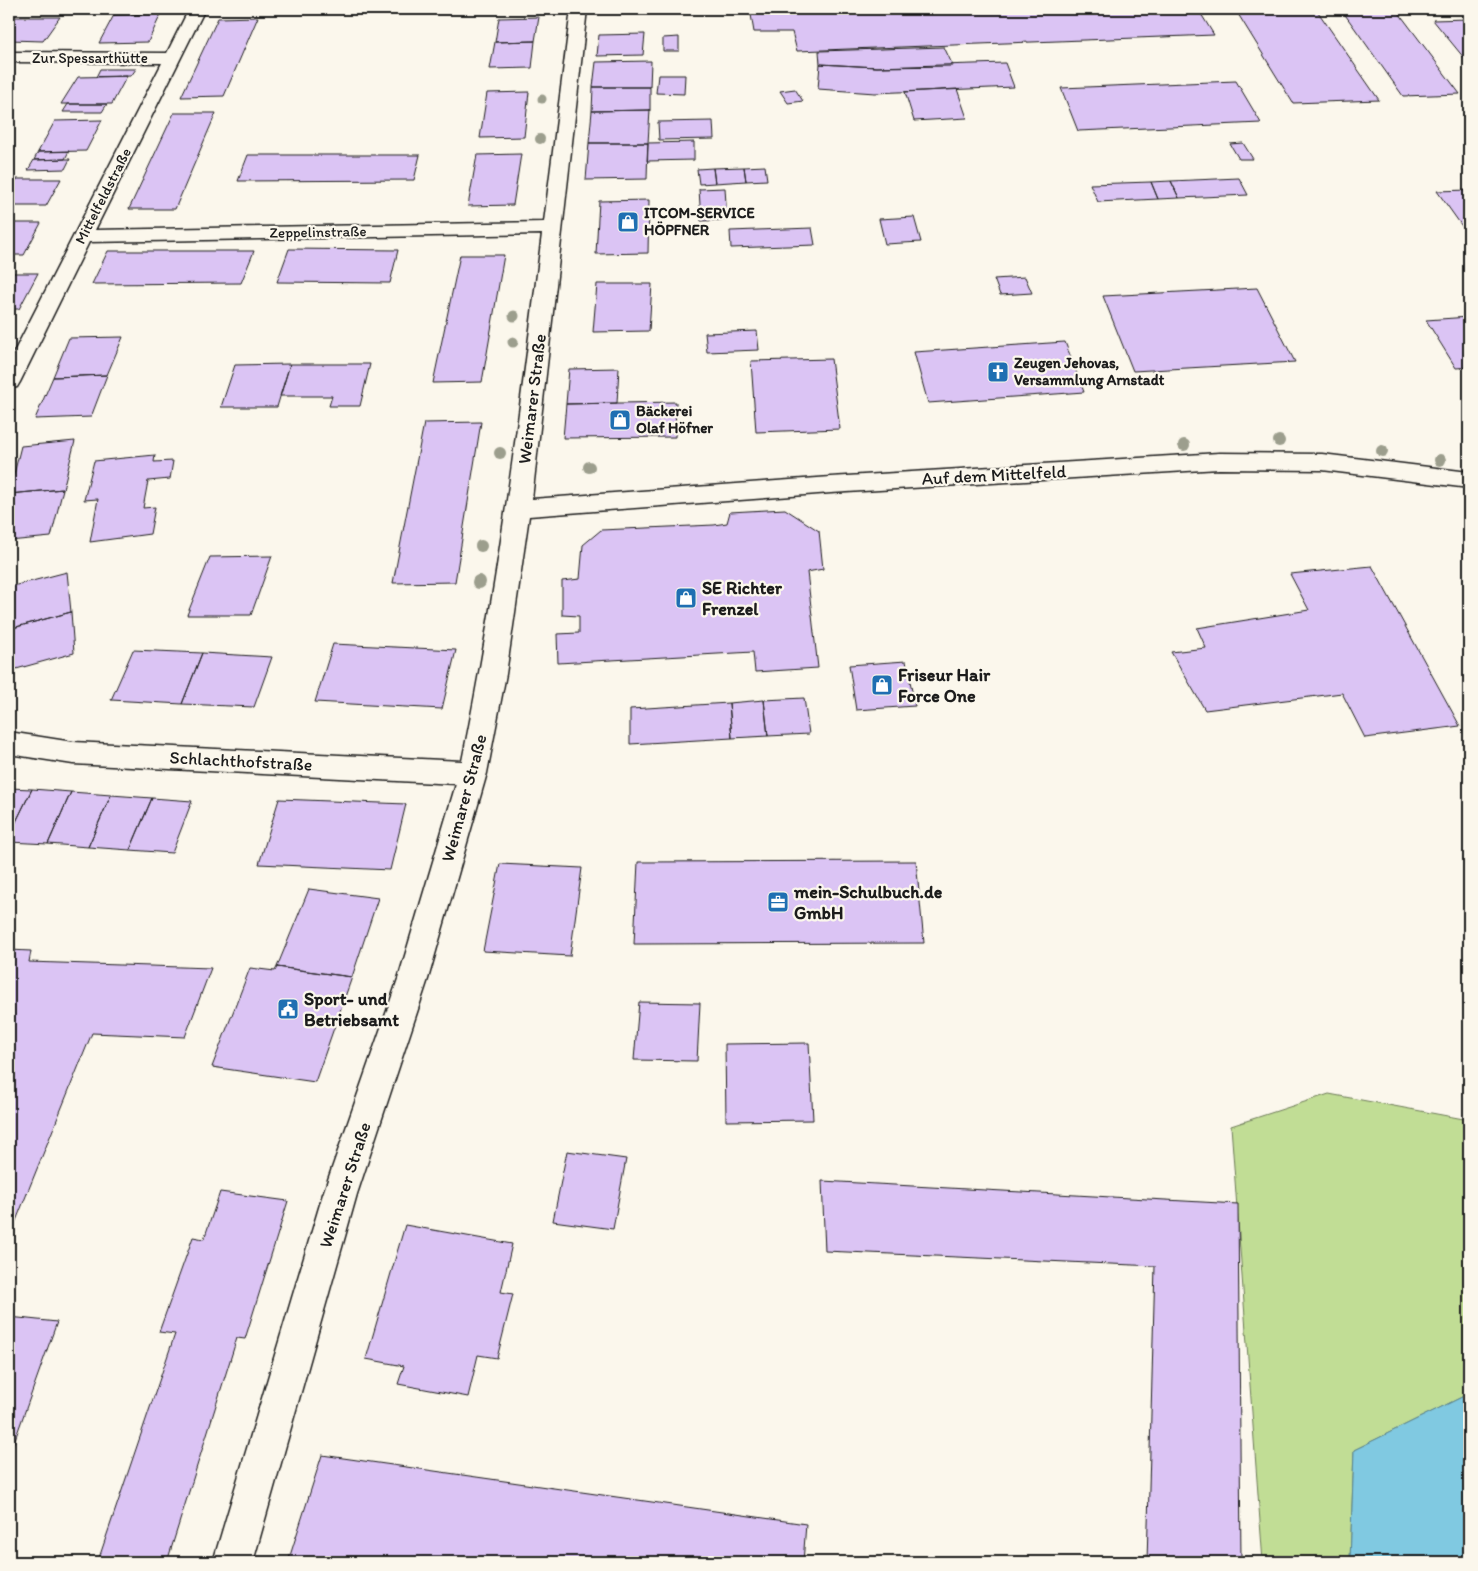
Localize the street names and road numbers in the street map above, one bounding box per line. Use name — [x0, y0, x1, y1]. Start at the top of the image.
street label: Zur Spessarthütte — [32, 49, 148, 67]
street label: Mittelfeldstraße — [71, 145, 135, 247]
street label: Zeppelinstraße — [269, 222, 367, 242]
street label: Weimarer Straße — [513, 333, 551, 465]
street label: Auf dem Mittelfeld — [921, 460, 1067, 490]
street label: Weimarer Straße — [436, 732, 492, 864]
street label: Schlachthofstraße — [169, 746, 313, 776]
street label: Weimarer Straße — [314, 1119, 376, 1251]

